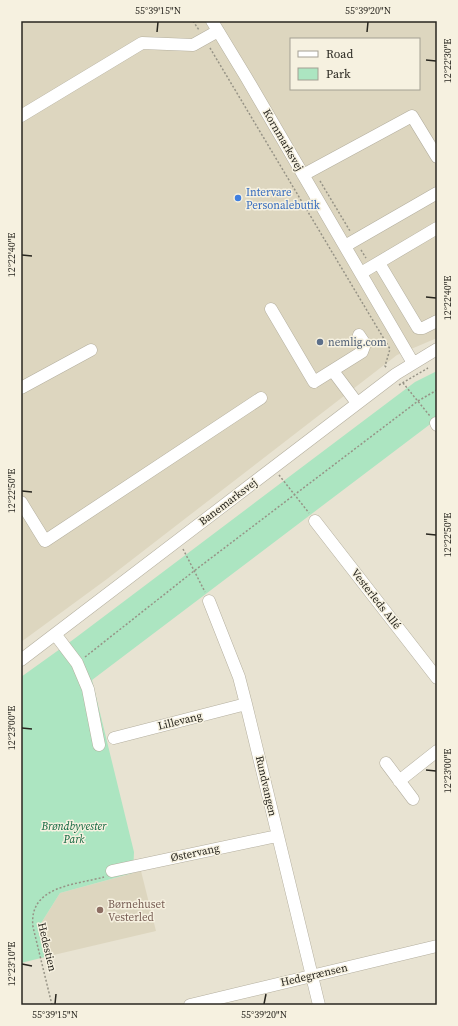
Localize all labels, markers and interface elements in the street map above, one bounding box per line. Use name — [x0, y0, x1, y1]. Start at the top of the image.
text: 55°39'15"N — [135, 4, 181, 17]
text: 55°39'20"N — [345, 4, 391, 17]
legend — [290, 38, 420, 90]
text: 12°22'30"E — [441, 39, 454, 83]
text: Road — [326, 46, 353, 62]
text: Park — [326, 66, 351, 82]
street label: Kornmarksvej — [259, 106, 307, 174]
place label: Intervare Personalebutik — [246, 185, 321, 213]
marker: Intervare Personalebutik — [233, 193, 243, 203]
text: 12°22'40"E — [5, 233, 18, 277]
text: 12°22'40"E — [441, 276, 454, 320]
place label: nemlig.com — [328, 335, 387, 350]
marker: nemlig.com — [315, 337, 325, 347]
text: 12°22'50"E — [5, 469, 18, 513]
street label: Banemarksvej — [196, 475, 260, 529]
text: 12°22'50"E — [441, 513, 454, 557]
street label: Vesterleds Allé — [348, 566, 405, 633]
text: 12°23'00"E — [5, 706, 18, 750]
street label: Lillevang — [156, 708, 204, 734]
text: 12°23'00"E — [441, 749, 454, 793]
street label: Rundvangen — [252, 754, 280, 818]
park label: Brøndbyvester Park — [40, 819, 107, 847]
street label: Østervang — [169, 840, 221, 866]
place label: Børnehuset Vesterled — [108, 897, 165, 925]
marker: Børnehuset Vesterled — [95, 905, 105, 915]
street label: Hedestien — [34, 921, 60, 973]
text: 12°23'10"E — [5, 942, 18, 986]
street label: Hedegrænsen — [279, 960, 349, 990]
text: 55°39'15"N — [32, 1008, 78, 1021]
text: 55°39'20"N — [241, 1008, 287, 1021]

